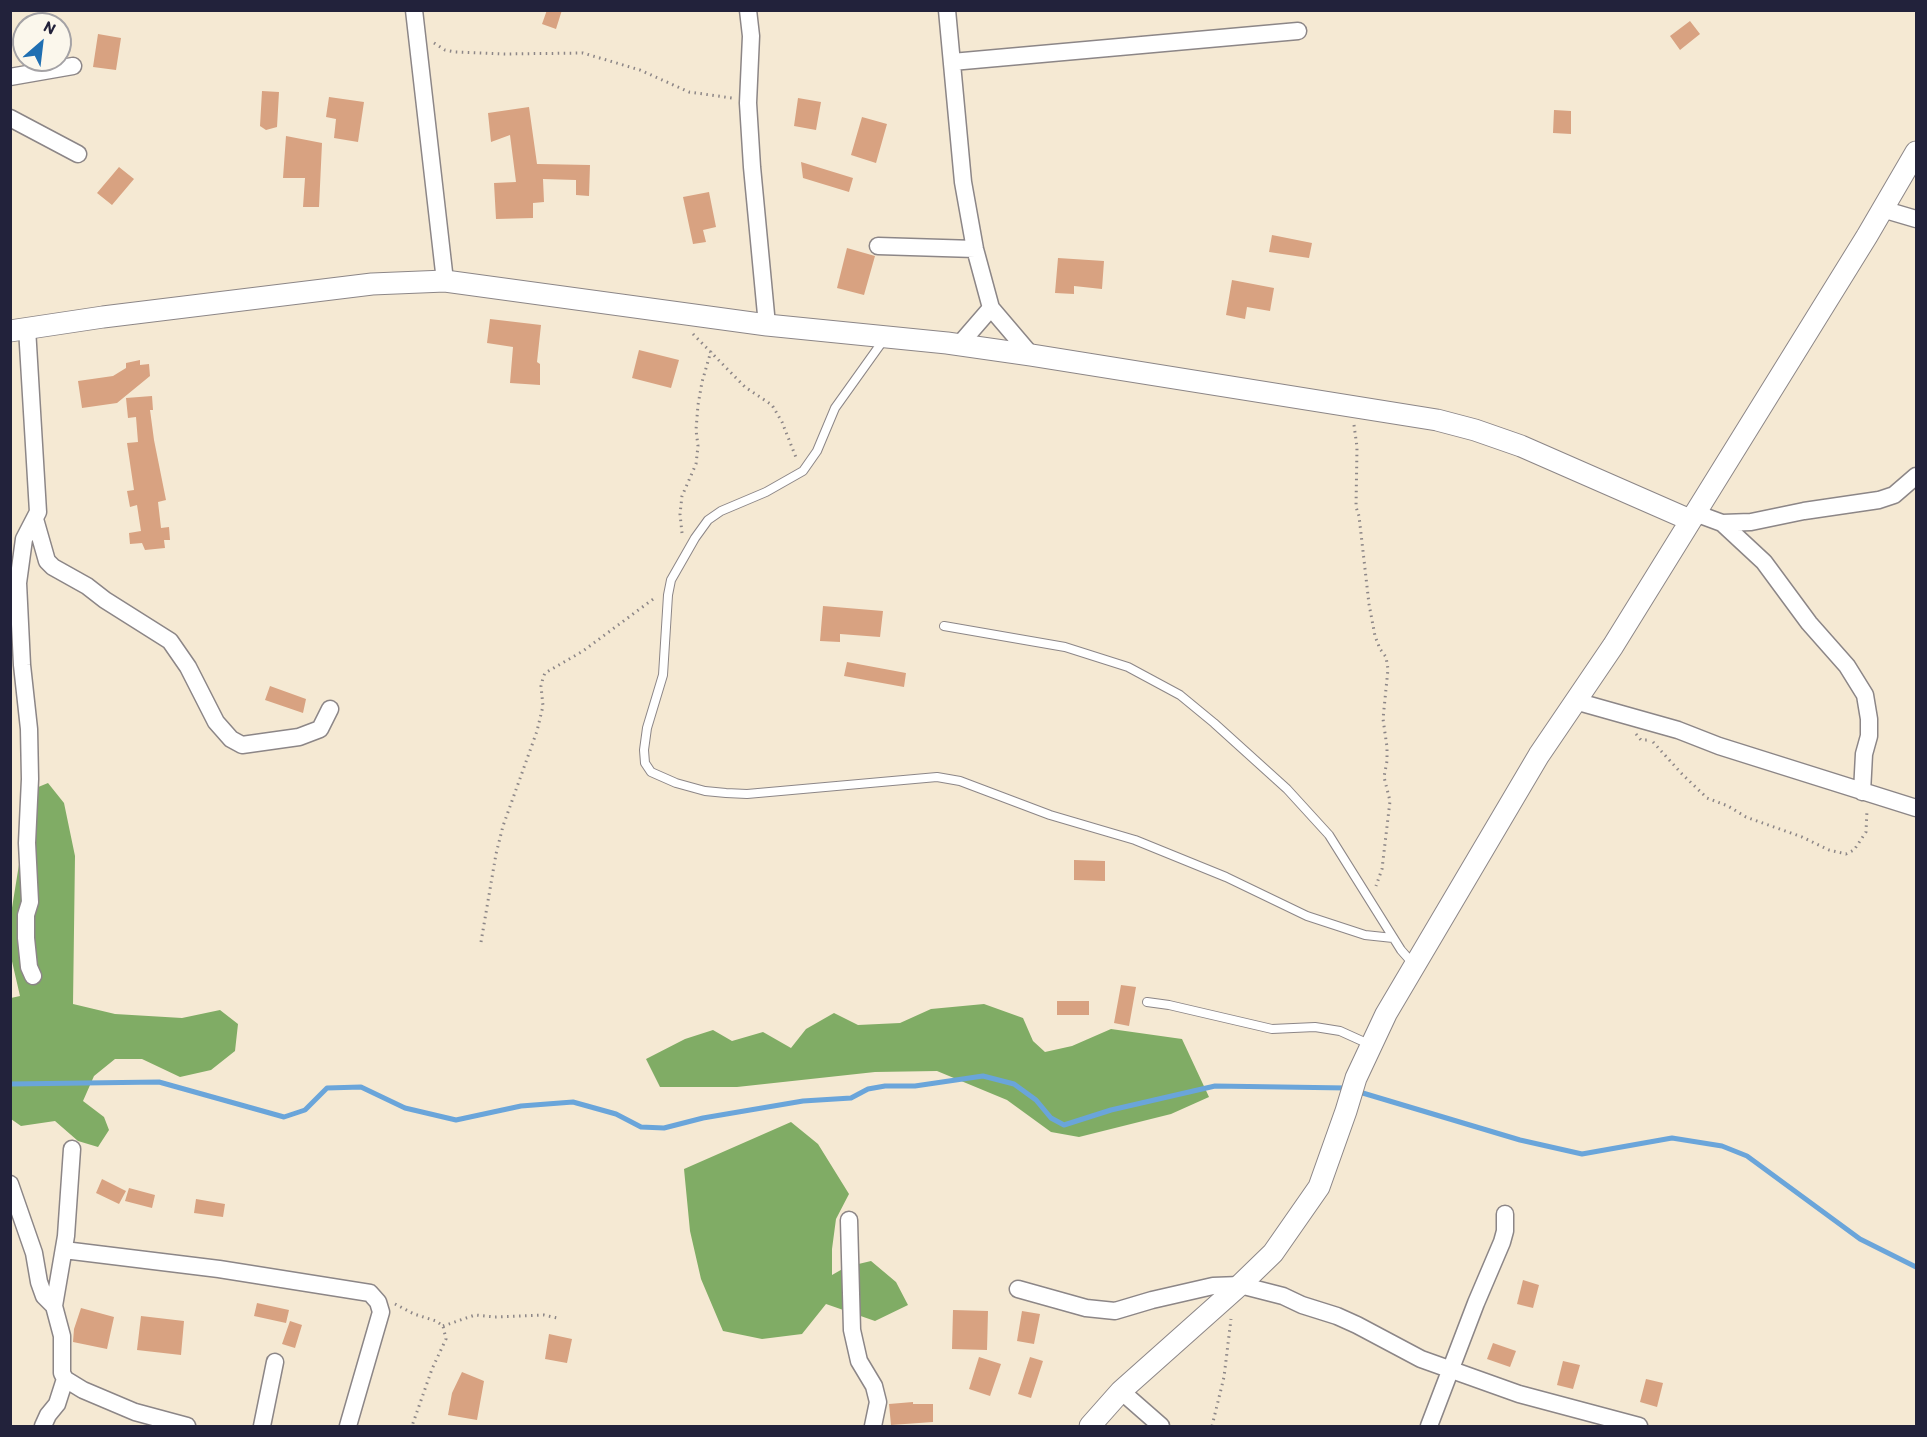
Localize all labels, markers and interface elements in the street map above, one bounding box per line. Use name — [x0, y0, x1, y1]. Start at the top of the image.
north arrow — [12, 12, 72, 72]
text: N — [41, 17, 59, 38]

